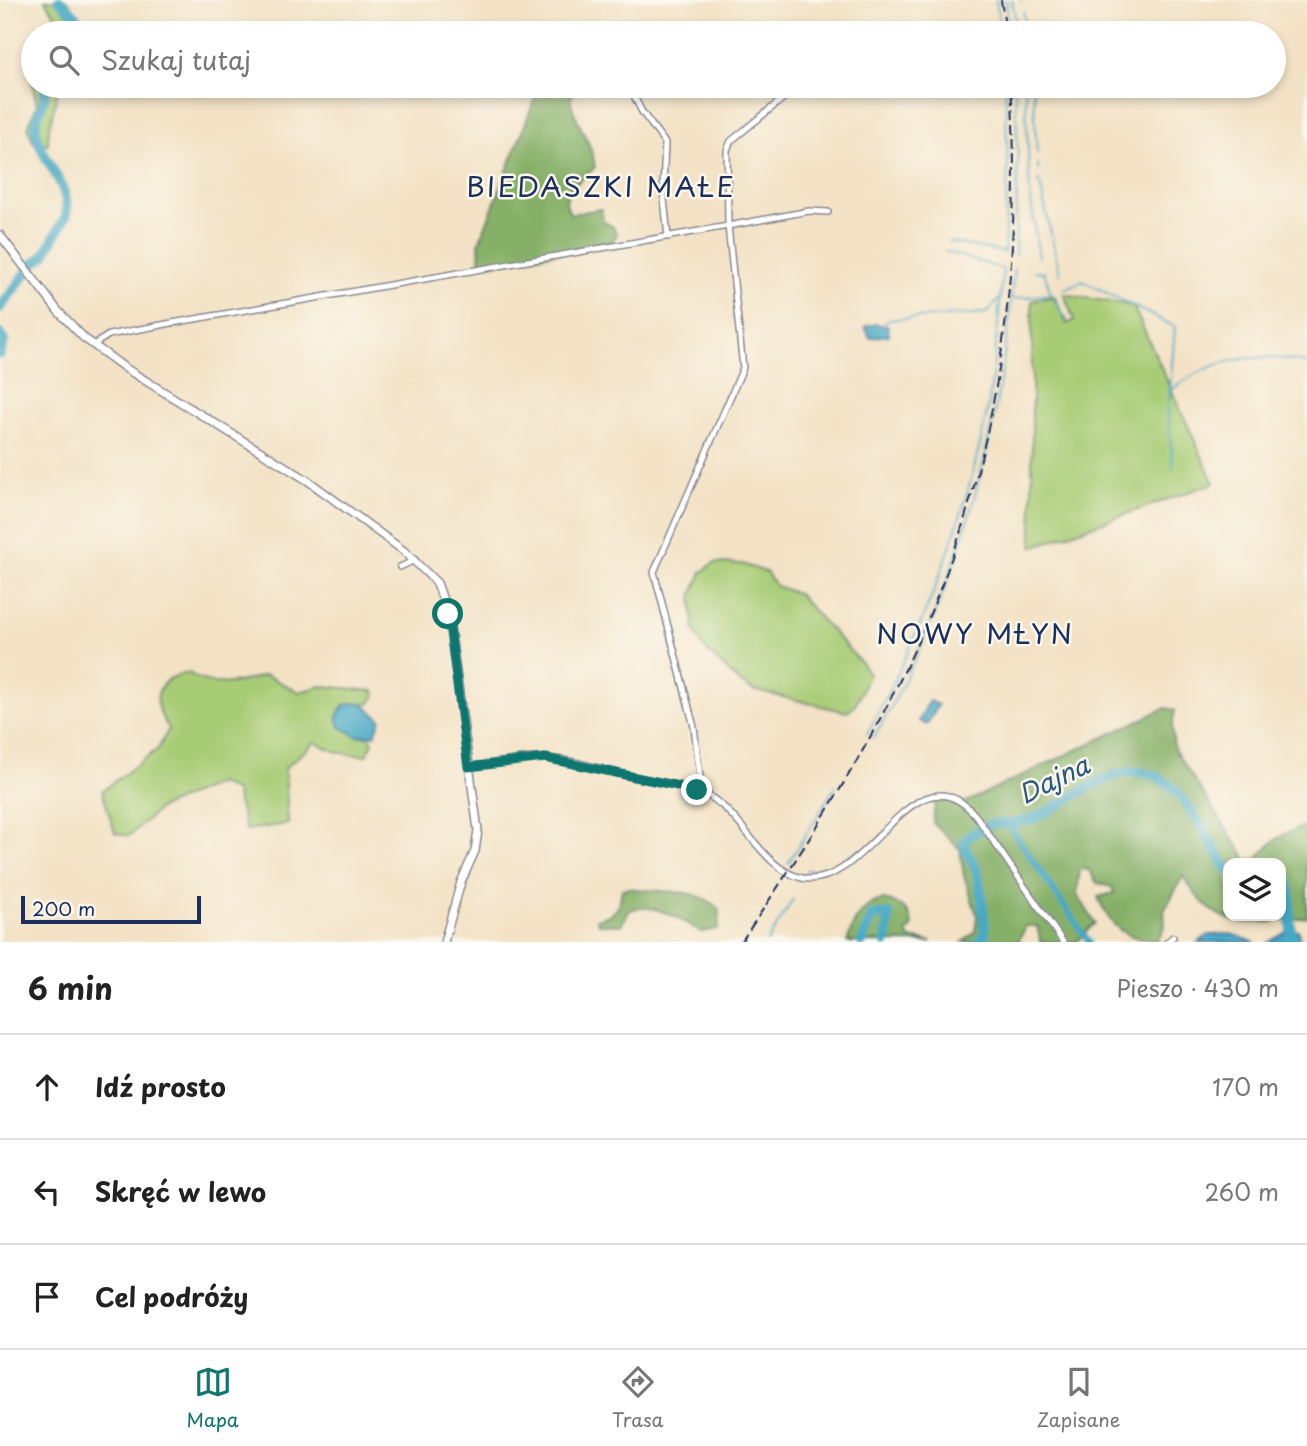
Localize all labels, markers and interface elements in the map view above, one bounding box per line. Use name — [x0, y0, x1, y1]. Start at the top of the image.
search box — [21, 21, 1286, 98]
text: Szukaj tutaj — [101, 40, 251, 79]
icon: search — [45, 41, 83, 79]
district label: BIEDASZKI MAŁE — [466, 164, 736, 207]
route start — [432, 598, 463, 629]
district label: NOWY MŁYN — [876, 611, 1074, 654]
water label: Dajna — [1011, 744, 1096, 813]
route end — [681, 774, 712, 805]
map controls — [1223, 858, 1286, 921]
button: layers — [1223, 858, 1286, 921]
scale bar — [21, 893, 201, 925]
text: 200 m — [32, 894, 95, 922]
text: 6 min — [28, 965, 113, 1010]
text: Pieszo · 430 m — [1116, 970, 1279, 1005]
text: Idź prosto — [95, 1067, 226, 1106]
icon: ahead — [28, 1068, 66, 1106]
text: 170 m — [1212, 1069, 1279, 1104]
text: Skręć w lewo — [95, 1172, 266, 1211]
icon: left — [28, 1173, 66, 1211]
text: 260 m — [1204, 1174, 1279, 1209]
text: Cel podróży — [95, 1277, 248, 1316]
icon: arrive — [28, 1278, 66, 1316]
tab: Mapa — [187, 1363, 239, 1433]
tab: Trasa — [612, 1363, 664, 1433]
tab: Zapisane — [1037, 1363, 1120, 1433]

